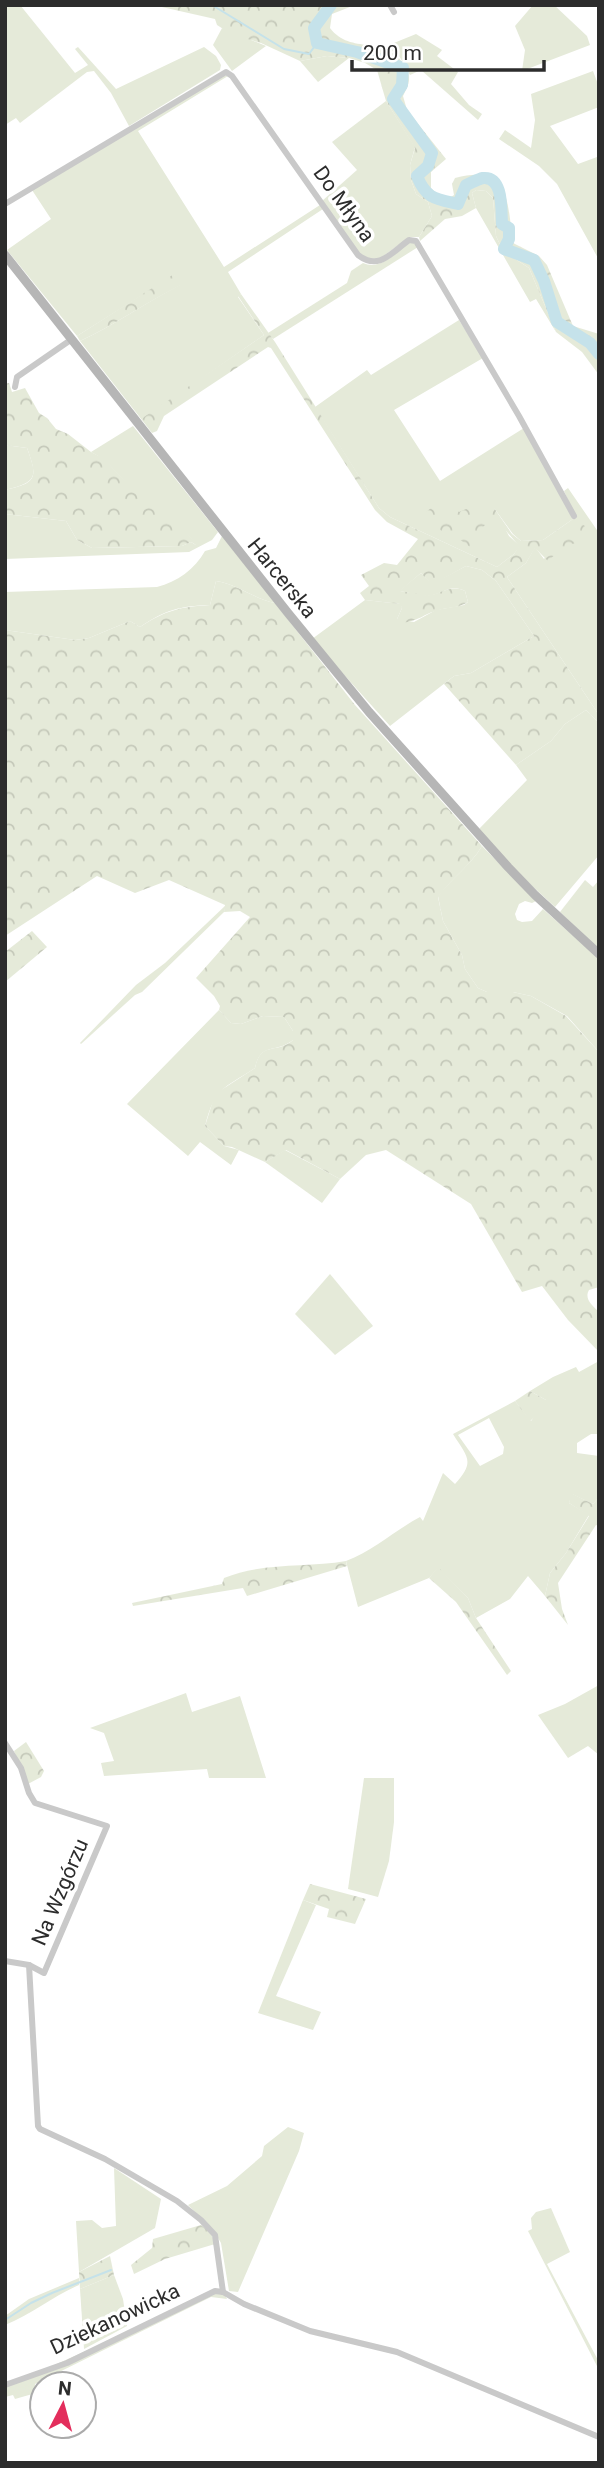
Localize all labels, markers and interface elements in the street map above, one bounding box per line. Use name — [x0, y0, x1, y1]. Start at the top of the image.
scale bar — [352, 28, 544, 72]
text: 200 m — [363, 41, 422, 65]
street label: Do Młyna — [308, 161, 380, 247]
street label: Harcerska — [243, 533, 321, 623]
street label: Na Wzgórzu — [27, 1835, 93, 1949]
street label: Dziekanowicka — [46, 2279, 184, 2359]
north arrow — [28, 2370, 98, 2440]
text: N — [57, 2376, 73, 2401]

